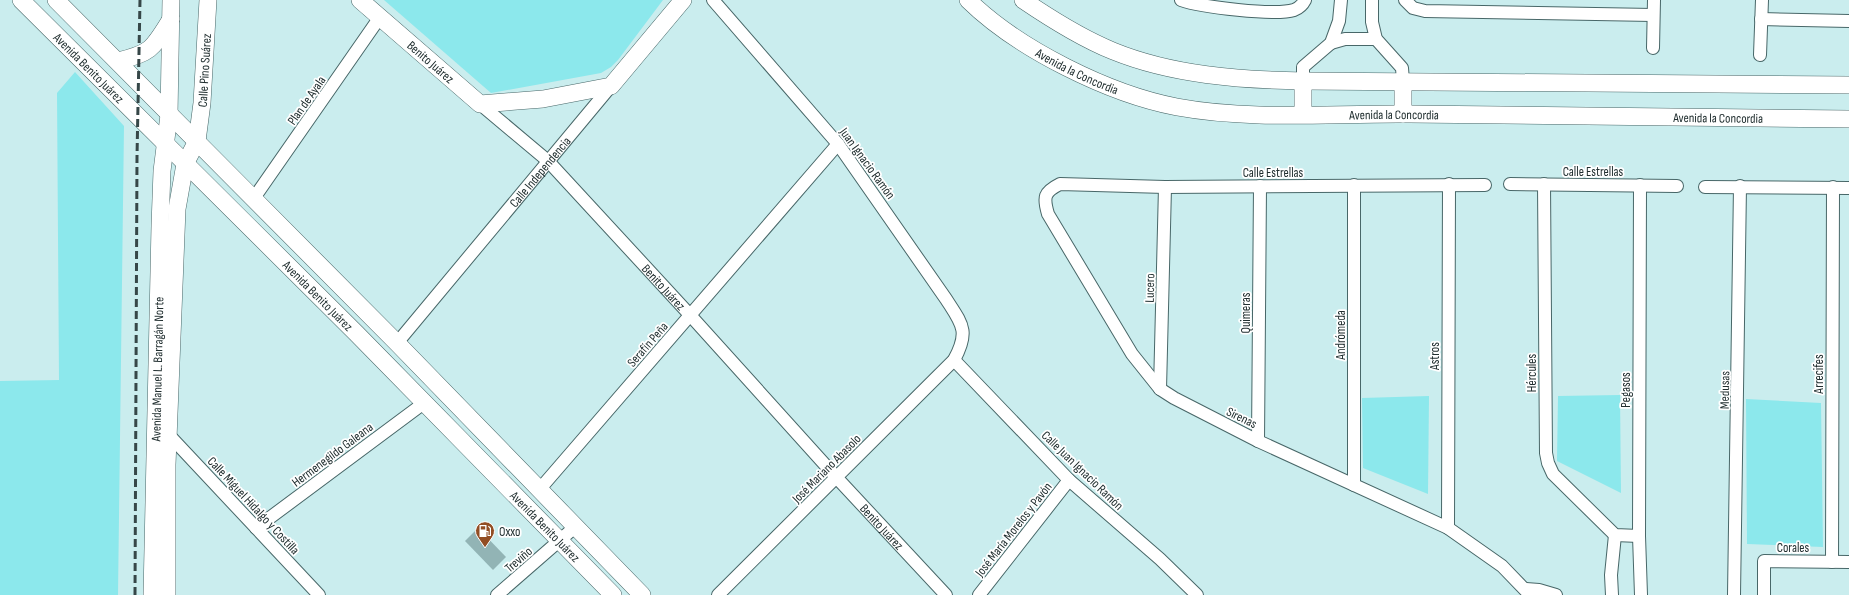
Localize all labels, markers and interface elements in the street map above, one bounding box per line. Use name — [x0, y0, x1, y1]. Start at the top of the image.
street label: Avenida Benito Juárez — [49, 29, 127, 107]
street label: Calle Pino Suárez — [195, 33, 215, 108]
street label: Benito Juárez — [404, 38, 457, 87]
street label: Avenida la Concordia — [1032, 45, 1120, 98]
street label: Plan de Ayala — [284, 73, 329, 128]
street label: Avenida la Concordia — [1348, 107, 1439, 124]
street label: Avenida la Concordia — [1672, 110, 1763, 127]
street label: Juan Ignacio Ramón — [835, 124, 898, 202]
street label: Calle Independencia — [506, 134, 575, 211]
street label: Calle Estrellas — [1563, 164, 1624, 180]
street label: Calle Estrellas — [1243, 165, 1304, 181]
street label: Avenida Benito Juárez — [278, 257, 356, 335]
street label: Benito Juárez — [638, 261, 689, 314]
street label: Lucero — [1142, 273, 1158, 303]
street label: Quimeras — [1238, 292, 1254, 334]
street label: Avenida Manuel L. Barragán Norte — [148, 296, 167, 443]
street label: Andrómeda — [1333, 310, 1349, 361]
street label: Serafín Peña — [624, 319, 672, 370]
street label: Astros — [1427, 342, 1443, 371]
street label: Hércules — [1524, 354, 1540, 392]
street label: Arrecifes — [1811, 354, 1827, 395]
street label: Medusas — [1717, 371, 1733, 409]
street label: Pegasos — [1618, 372, 1634, 408]
street label: Sirenas — [1224, 404, 1260, 432]
street label: Hermenegildo Galeana — [289, 419, 376, 491]
street label: Calle Juan Ignacio Ramón — [1038, 428, 1127, 514]
street label: José Mariano Abasolo — [788, 431, 865, 507]
street label: Calle Miguel Hidalgo y Costilla — [204, 454, 303, 558]
street label: José María Morelos y Pavón — [971, 479, 1056, 581]
street label: Avenida Benito Juárez — [506, 487, 583, 566]
street label: Benito Juárez — [856, 501, 907, 554]
fuel station icon: Oxxo — [474, 520, 496, 548]
place label: Oxxo — [499, 524, 520, 540]
street label: Corales — [1777, 540, 1810, 556]
street label: Treviño — [502, 543, 536, 576]

